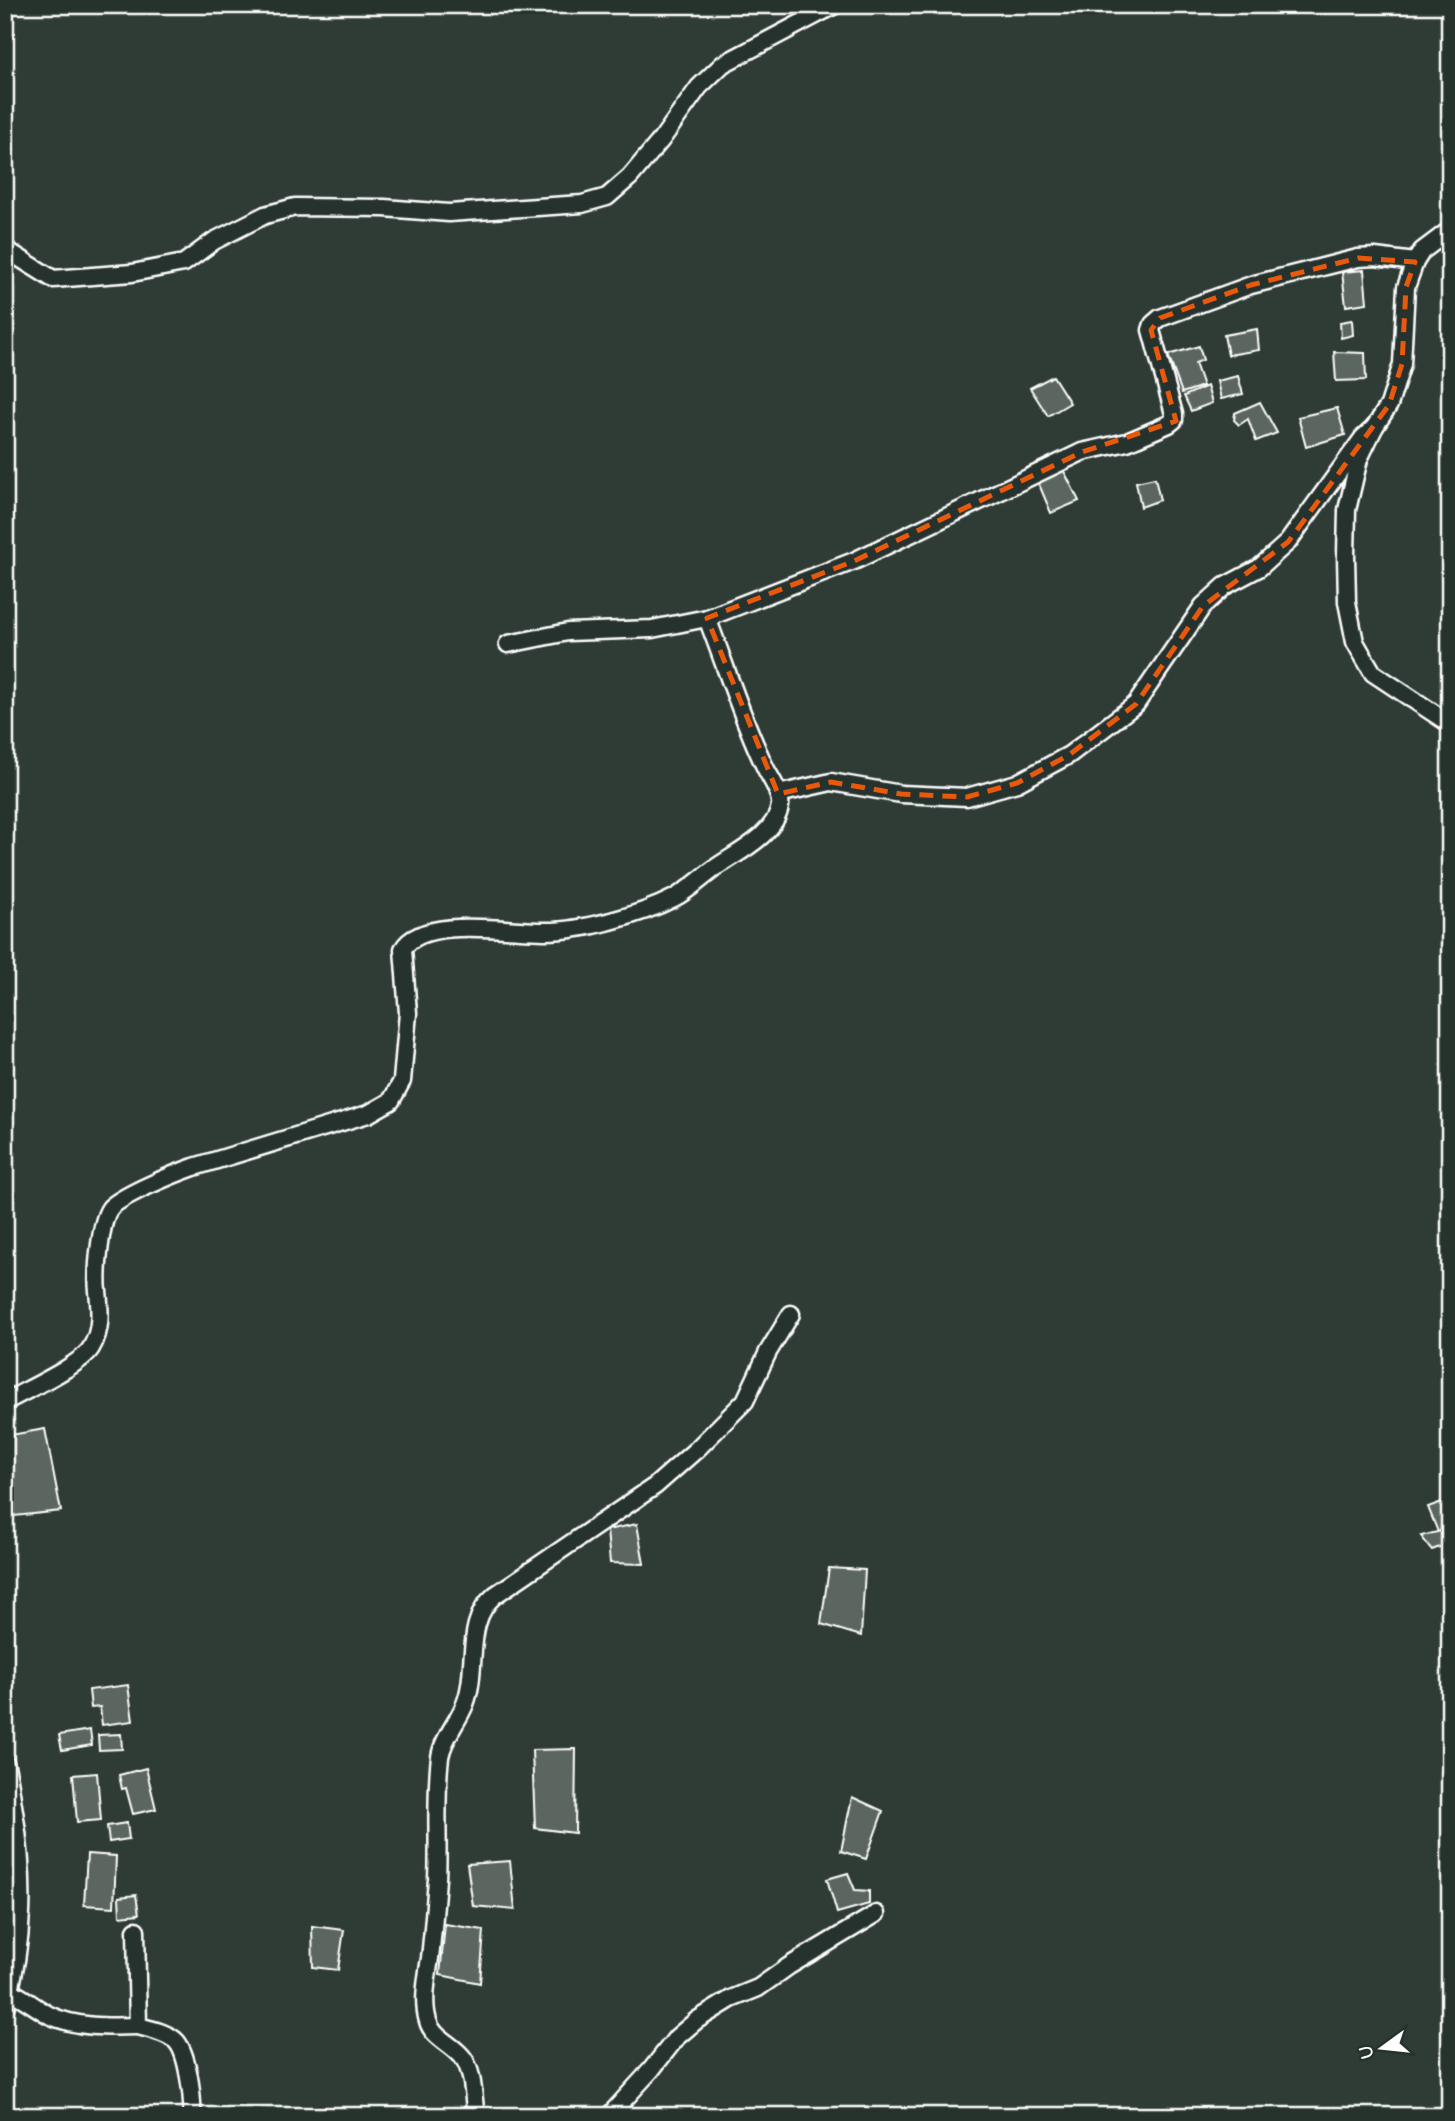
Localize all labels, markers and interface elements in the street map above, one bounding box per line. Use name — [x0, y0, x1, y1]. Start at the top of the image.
north arrow — [1346, 2012, 1416, 2082]
text: U — [1354, 2043, 1379, 2061]

